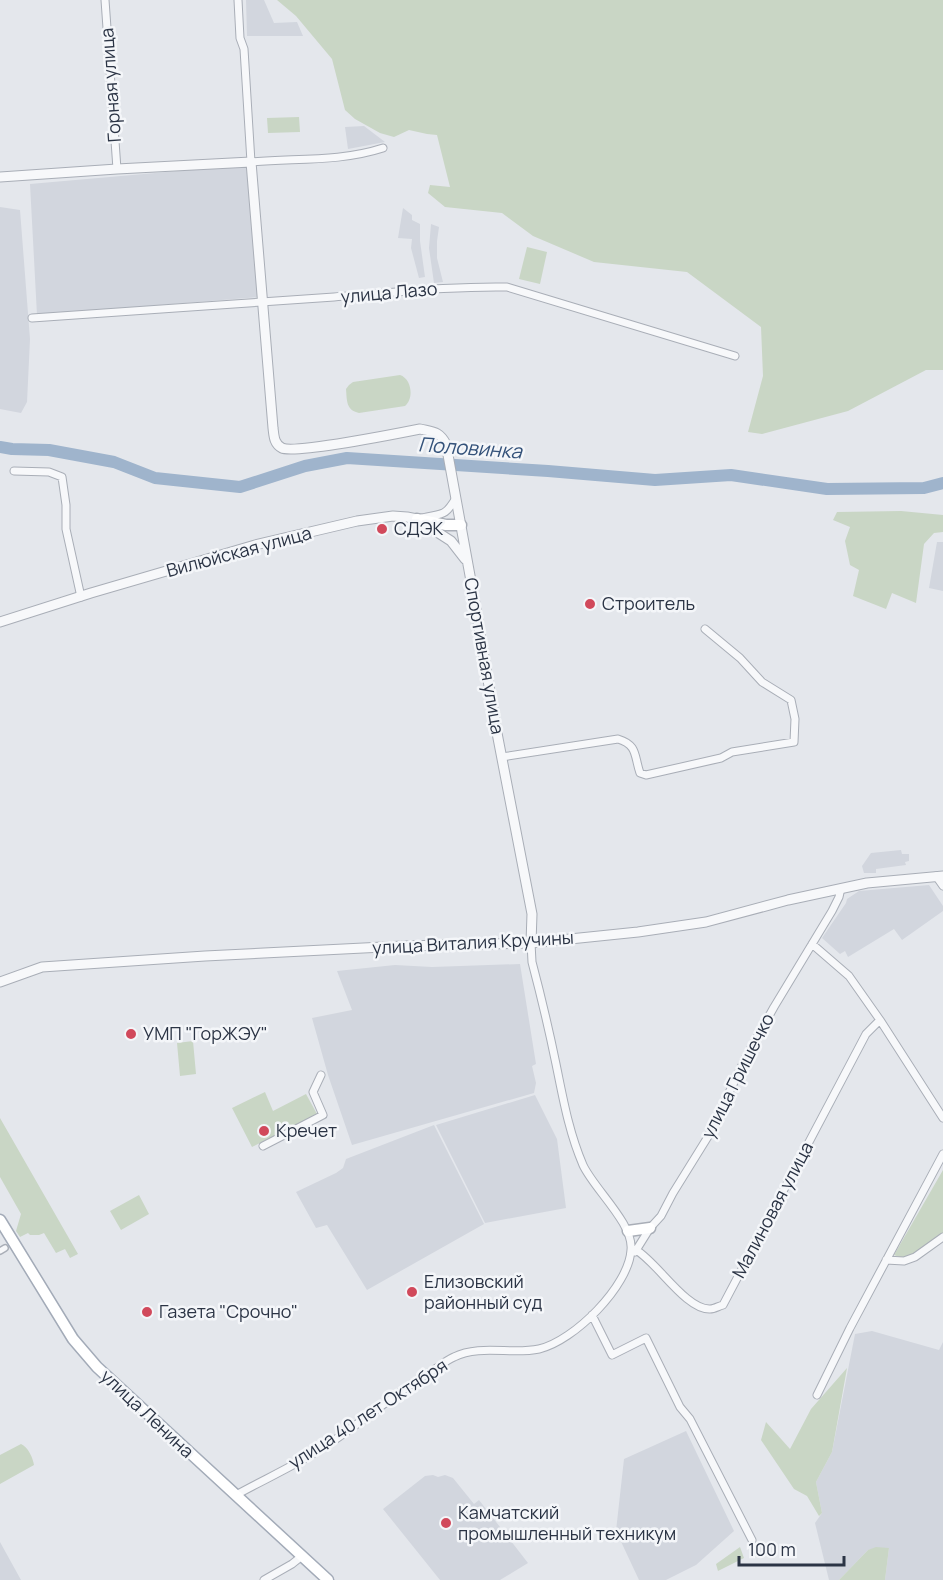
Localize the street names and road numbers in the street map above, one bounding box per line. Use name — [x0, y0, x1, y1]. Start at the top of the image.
street label: Горная улица — [94, 27, 126, 143]
street label: улица Лазо — [340, 276, 438, 308]
street label: Вилюйская улица — [163, 520, 314, 582]
street label: Спортивная улица — [459, 576, 511, 736]
street label: улица Виталия Кручины — [372, 925, 574, 959]
street label: улица Гришечко — [695, 1009, 779, 1142]
street label: Малиновая улица — [726, 1137, 818, 1282]
street label: улица 40 лет Октября — [283, 1353, 452, 1474]
street label: улица Ленина — [96, 1364, 199, 1463]

